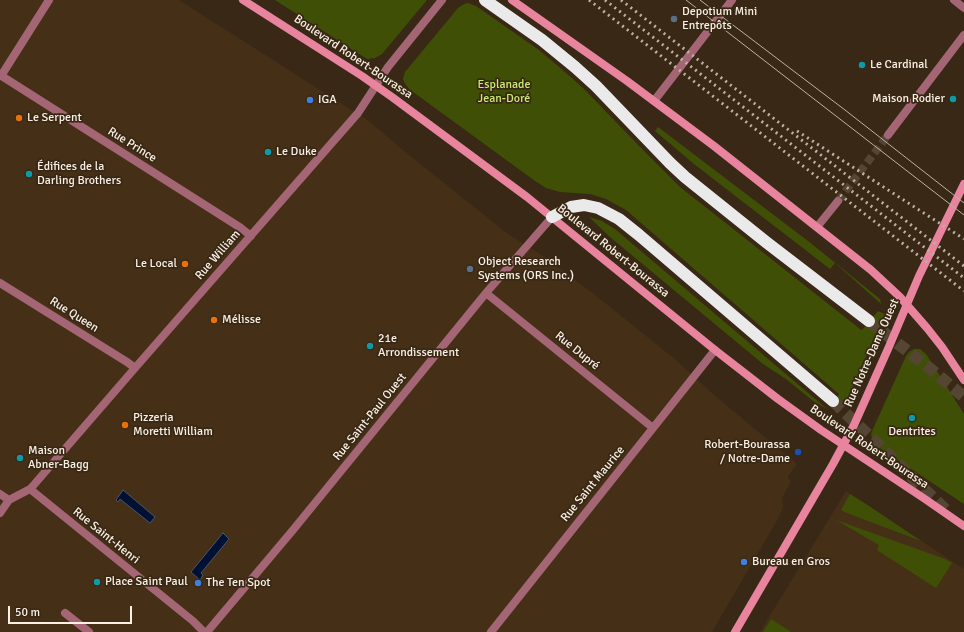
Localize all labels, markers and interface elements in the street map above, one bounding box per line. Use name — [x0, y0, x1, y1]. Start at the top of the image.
place label: Depotium Mini Entrepôts — [682, 5, 757, 33]
street label: Boulevard Robert-Bourassa — [291, 12, 415, 102]
marker: Depotium Mini Entrepôts — [669, 14, 679, 24]
place label: Le Cardinal — [870, 58, 928, 72]
marker: Le Cardinal — [857, 60, 867, 70]
park label: Esplanade Jean-Doré — [478, 78, 530, 106]
place label: Maison Rodier — [872, 92, 945, 106]
place label: IGA — [318, 93, 337, 107]
marker: Maison Rodier — [948, 94, 958, 104]
marker: IGA — [305, 95, 315, 105]
place label: Le Serpent — [27, 111, 82, 125]
marker: Le Serpent — [14, 113, 24, 123]
street label: Rue Prince — [105, 124, 159, 166]
place label: Le Duke — [276, 145, 317, 159]
marker: Le Duke — [263, 147, 273, 157]
place label: Édifices de la Darling Brothers — [37, 160, 121, 188]
marker: Édifices de la Darling Brothers — [24, 169, 34, 179]
street label: Boulevard Robert-Bourassa — [554, 201, 672, 301]
street label: Rue William — [192, 227, 244, 283]
place label: Object Research Systems (ORS Inc.) — [478, 255, 574, 283]
place label: Le Local — [135, 257, 177, 271]
marker: Le Local — [180, 259, 190, 269]
marker: Object Research Systems (ORS Inc.) — [465, 264, 475, 274]
street label: Rue Queen — [47, 294, 101, 336]
street label: Rue Notre-Dame Ouest — [842, 297, 902, 409]
place label: Mélisse — [222, 313, 261, 327]
marker: Mélisse — [209, 315, 219, 325]
street label: Rue Dupré — [552, 329, 602, 373]
place label: 21e Arrondissement — [378, 332, 459, 360]
marker: 21e Arrondissement — [365, 341, 375, 351]
street label: Rue Saint-Paul Ouest — [330, 370, 410, 464]
street label: Boulevard Robert-Bourassa — [807, 402, 931, 492]
place label: Pizzeria Moretti William — [133, 411, 213, 439]
marker: Dentrites — [907, 413, 917, 423]
marker: Pizzeria Moretti William — [120, 420, 130, 430]
place label: Dentrites — [888, 425, 936, 439]
place label: Robert-Bourassa / Notre-Dame — [704, 438, 790, 466]
street label: Rue Saint Maurice — [558, 443, 628, 525]
place label: Maison Abner-Bagg — [28, 444, 89, 472]
marker: Robert-Bourassa / Notre-Dame — [793, 447, 803, 457]
marker: Maison Abner-Bagg — [15, 453, 25, 463]
street label: Rue Saint-Henri — [70, 505, 142, 567]
place label: Bureau en Gros — [752, 555, 830, 569]
marker: Bureau en Gros — [739, 557, 749, 567]
place label: Place Saint Paul — [105, 575, 188, 589]
place label: The Ten Spot — [206, 576, 271, 590]
marker: Place Saint Paul — [92, 577, 102, 587]
marker: The Ten Spot — [193, 578, 203, 588]
scale bar — [10, 598, 134, 624]
text: 50 m — [15, 605, 40, 620]

